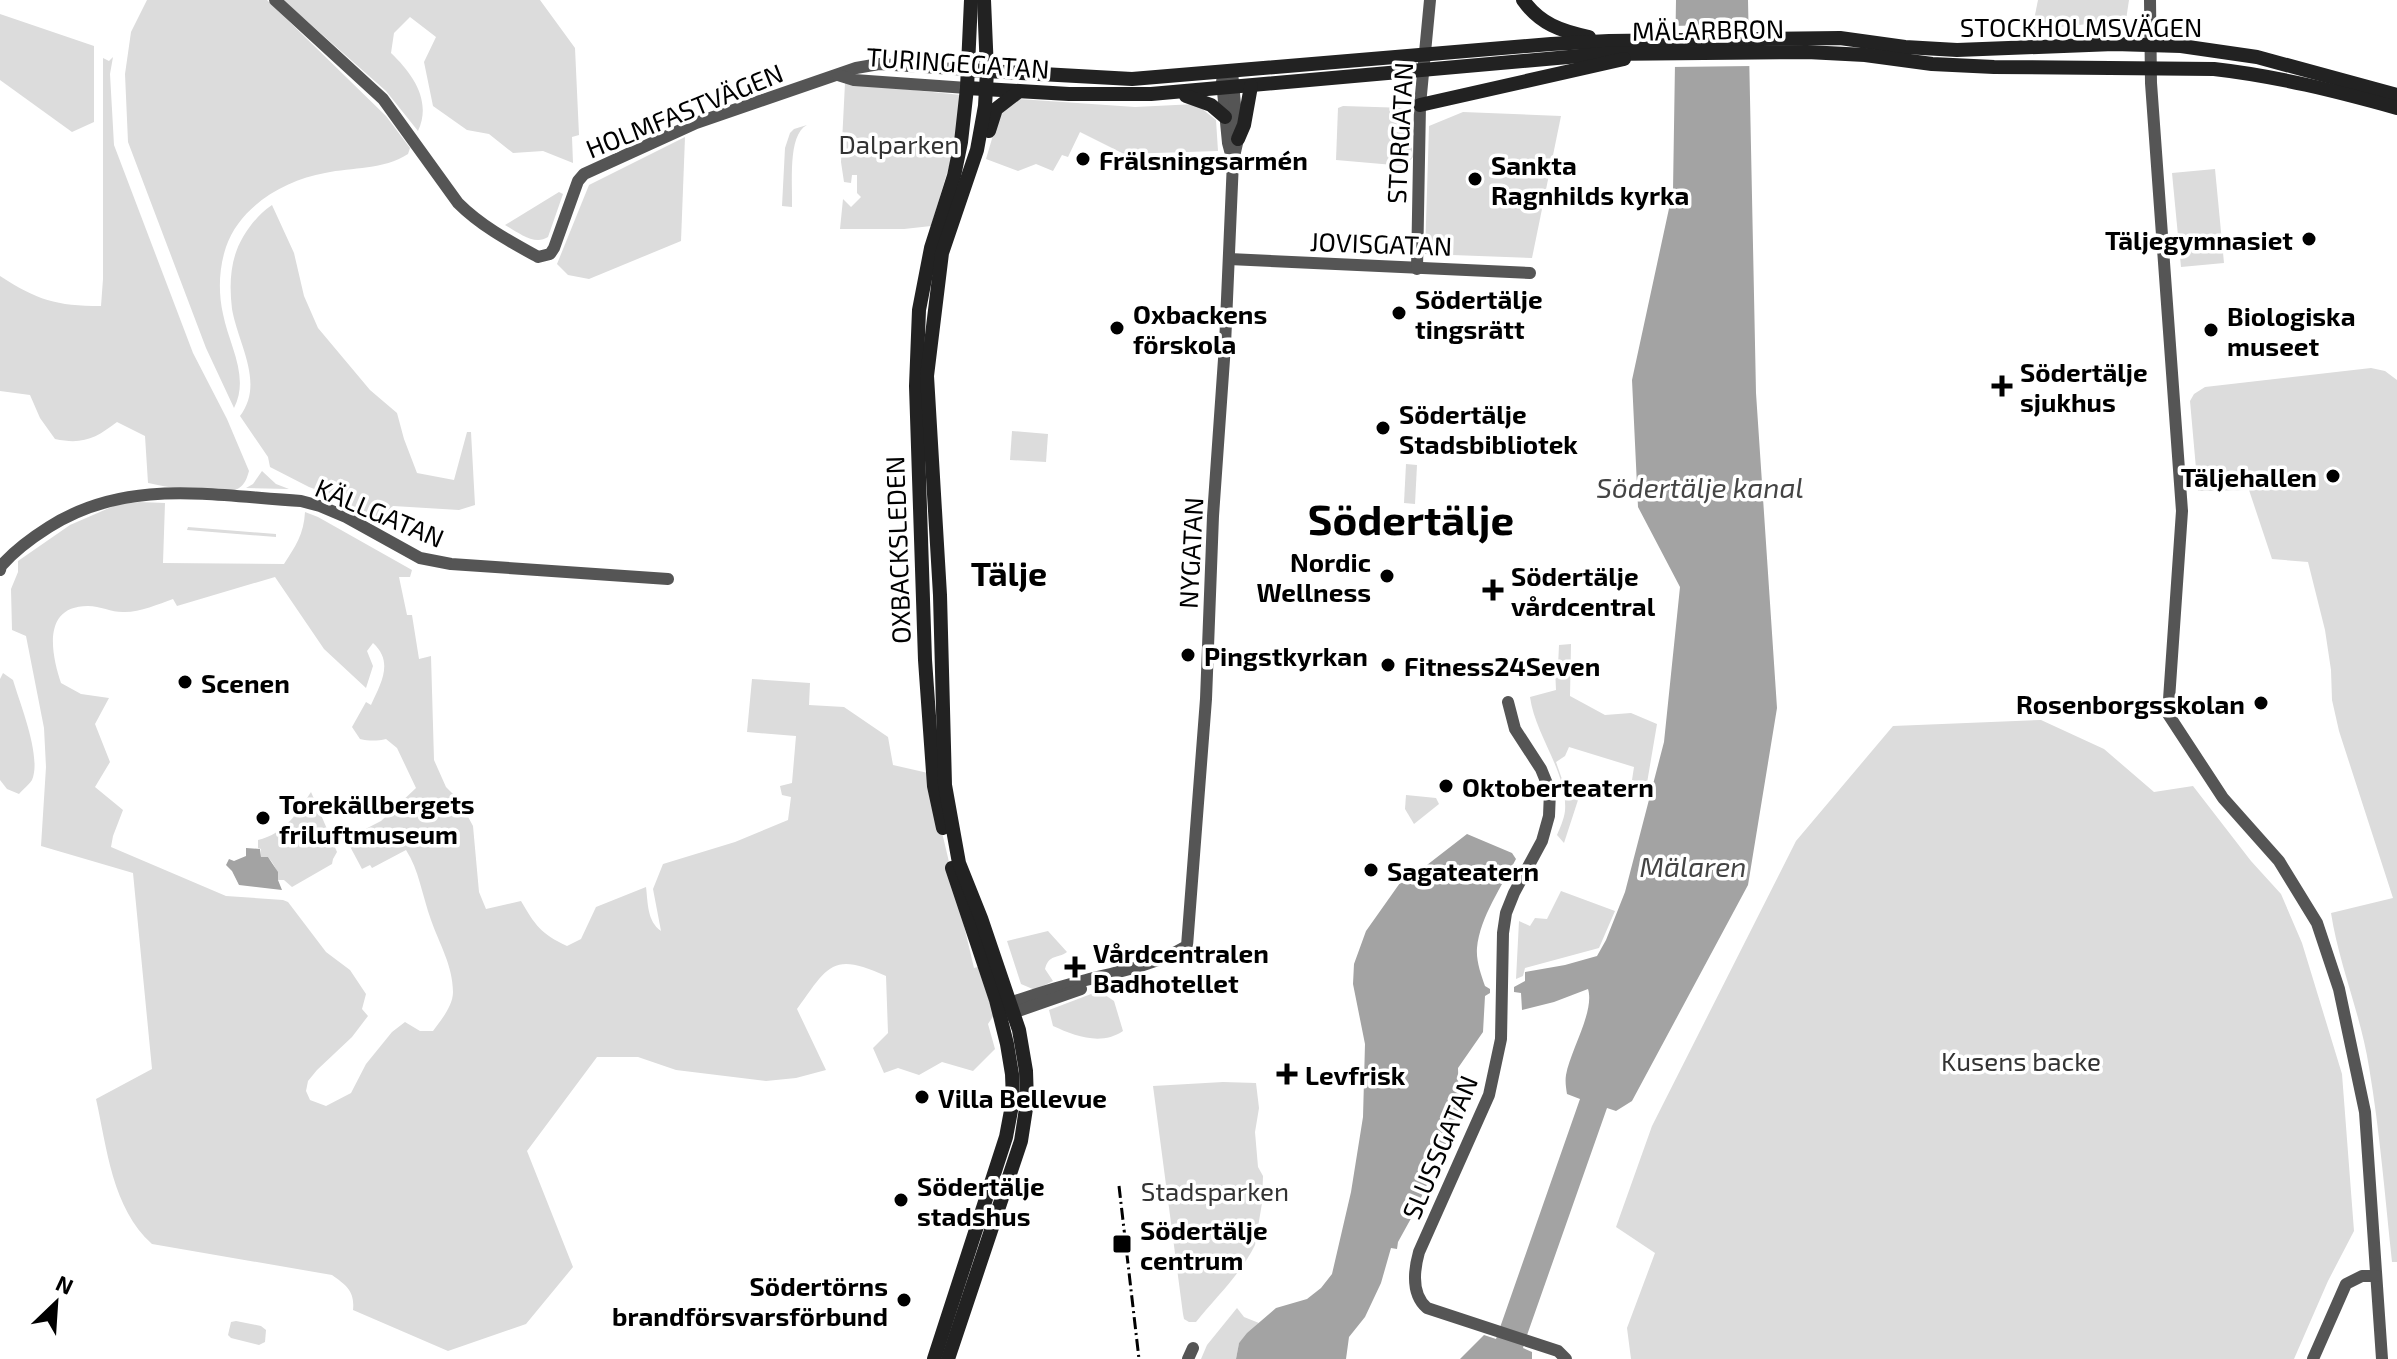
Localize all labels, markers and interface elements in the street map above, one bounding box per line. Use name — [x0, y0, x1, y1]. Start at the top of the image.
street label: STOCKHOLMSVÄGEN — [1960, 11, 2202, 42]
street label: MÄLARBRON — [1632, 12, 1784, 46]
street label: TURINGEGATAN — [865, 40, 1051, 84]
street label: HOLMFASTVÄGEN — [581, 56, 787, 164]
street label: STORGATAN — [1380, 61, 1418, 205]
park label: Dalparken — [839, 128, 959, 159]
place label: Frälsningsarmén — [1099, 144, 1308, 175]
place label: Sankta Ragnhilds kyrka — [1491, 149, 1689, 211]
marker: Frälsningsarmén — [1074, 150, 1092, 168]
marker: Sankta Ragnhilds kyrka — [1466, 170, 1484, 188]
place label: Täljegymnasiet — [2105, 224, 2293, 256]
street label: JOVISGATAN — [1309, 225, 1453, 261]
marker: Täljegymnasiet — [2300, 230, 2318, 248]
place label: Södertälje tingsrätt — [1415, 283, 1543, 344]
place label: Oxbackens förskola — [1133, 298, 1267, 359]
place label: Biologiska museet — [2227, 300, 2355, 361]
marker: Södertälje tingsrätt — [1390, 304, 1408, 322]
marker: Oxbackens förskola — [1108, 319, 1126, 337]
marker: Biologiska museet — [2202, 321, 2220, 339]
place label: Södertälje sjukhus — [2020, 356, 2148, 417]
marker: Södertälje sjukhus — [1991, 375, 2013, 397]
place label: Södertälje Stadsbibliotek — [1399, 398, 1578, 459]
marker: Södertälje Stadsbibliotek — [1374, 419, 1392, 437]
street label: OXBACKSLEDEN — [878, 456, 916, 644]
place label: Täljehallen — [2181, 461, 2317, 492]
marker: Täljehallen — [2324, 467, 2342, 485]
water label: Södertälje kanal — [1596, 470, 1804, 504]
street label: KÄLLGATAN — [311, 471, 449, 553]
district label: Södertälje — [1308, 493, 1514, 544]
street label: NYGATAN — [1172, 496, 1208, 610]
place label: Nordic Wellness — [1256, 546, 1371, 607]
district label: Tälje — [971, 552, 1047, 593]
place label: Södertälje vårdcentral — [1511, 560, 1656, 621]
marker: Nordic Wellness — [1378, 567, 1396, 585]
marker: Södertälje vårdcentral — [1482, 579, 1504, 601]
place label: Pingstkyrkan — [1204, 640, 1368, 672]
marker: Pingstkyrkan — [1179, 646, 1197, 664]
place label: Fitness24Seven — [1404, 650, 1600, 681]
marker: Fitness24Seven — [1379, 656, 1397, 674]
place label: Scenen — [201, 667, 290, 698]
marker: Scenen — [176, 673, 194, 691]
place label: Rosenborgsskolan — [2016, 688, 2245, 719]
marker: Rosenborgsskolan — [2252, 694, 2270, 712]
place label: Oktoberteatern — [1462, 771, 1654, 802]
marker: Oktoberteatern — [1437, 777, 1455, 795]
place label: Torekällbergets friluftmuseum — [279, 788, 475, 849]
marker: Torekällbergets friluftmuseum — [254, 809, 272, 827]
water label: Mälaren — [1640, 849, 1746, 883]
place label: Sagateatern — [1387, 855, 1539, 886]
marker: Sagateatern — [1362, 861, 1380, 879]
place label: Vårdcentralen Badhotellet — [1093, 937, 1269, 998]
marker: Vårdcentralen Badhotellet — [1064, 956, 1086, 978]
park label: Kusens backe — [1941, 1045, 2101, 1076]
place label: Levfrisk — [1305, 1059, 1406, 1090]
marker: Levfrisk — [1276, 1063, 1298, 1085]
street label: SLUSSGATAN — [1395, 1071, 1483, 1223]
place label: Villa Bellevue — [938, 1082, 1107, 1113]
marker: Villa Bellevue — [913, 1088, 931, 1106]
place label: Södertälje stadshus — [917, 1170, 1045, 1231]
park label: Stadsparken — [1141, 1175, 1289, 1206]
marker: Södertälje stadshus — [892, 1191, 910, 1209]
place label: Södertälje centrum — [1140, 1214, 1268, 1275]
marker: Södertälje centrum — [1111, 1233, 1133, 1255]
north arrow — [16, 1263, 96, 1343]
text: N — [52, 1269, 78, 1299]
place label: Södertörns brandförsvarsförbund — [612, 1270, 888, 1331]
marker: Södertörns brandförsvarsförbund — [895, 1291, 913, 1309]

